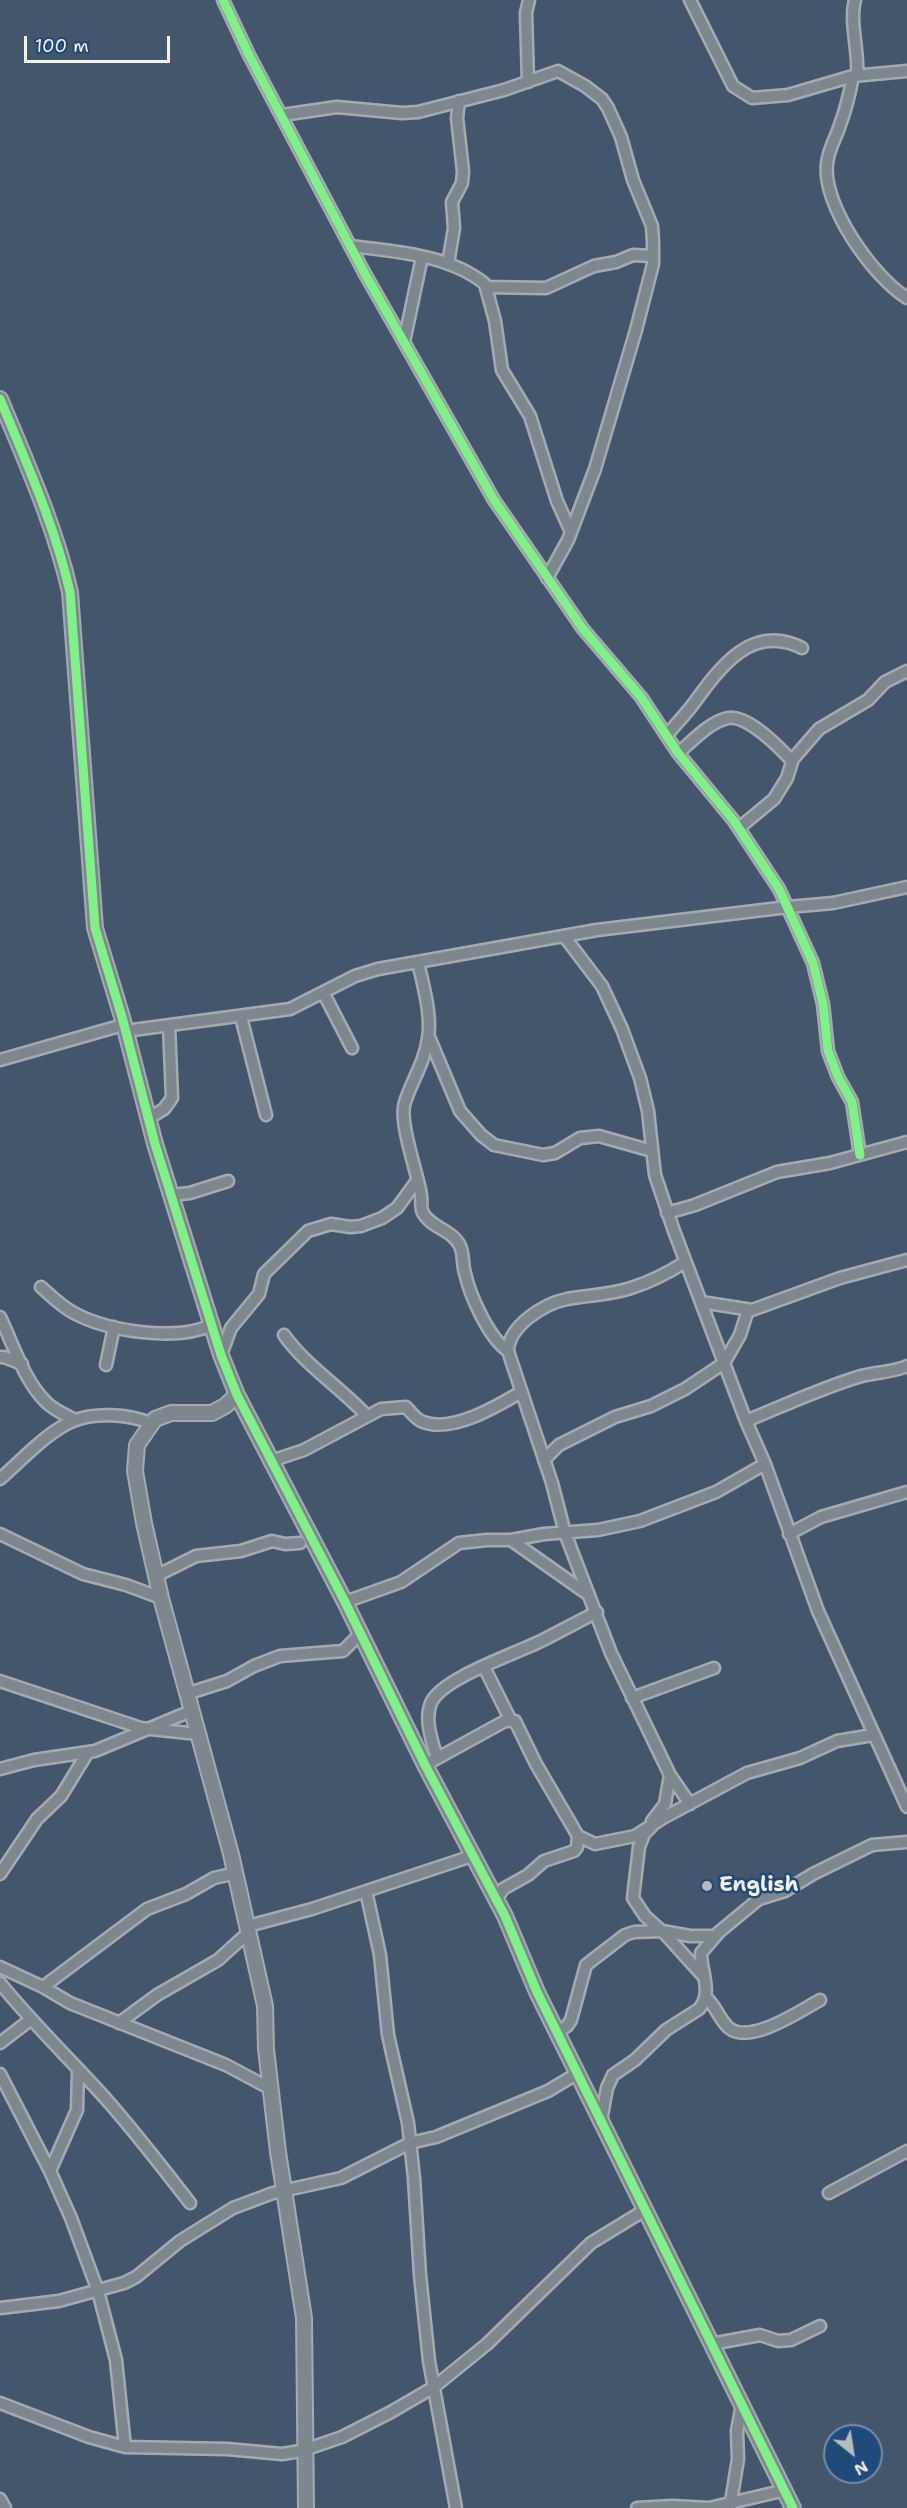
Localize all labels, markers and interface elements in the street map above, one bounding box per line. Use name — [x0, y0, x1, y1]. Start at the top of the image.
scale bar — [27, 24, 172, 62]
text: 100 m — [35, 34, 89, 58]
place label: English — [719, 1873, 799, 1899]
marker: English — [700, 1879, 714, 1893]
north arrow — [823, 2424, 883, 2484]
text: N — [851, 2456, 872, 2481]

